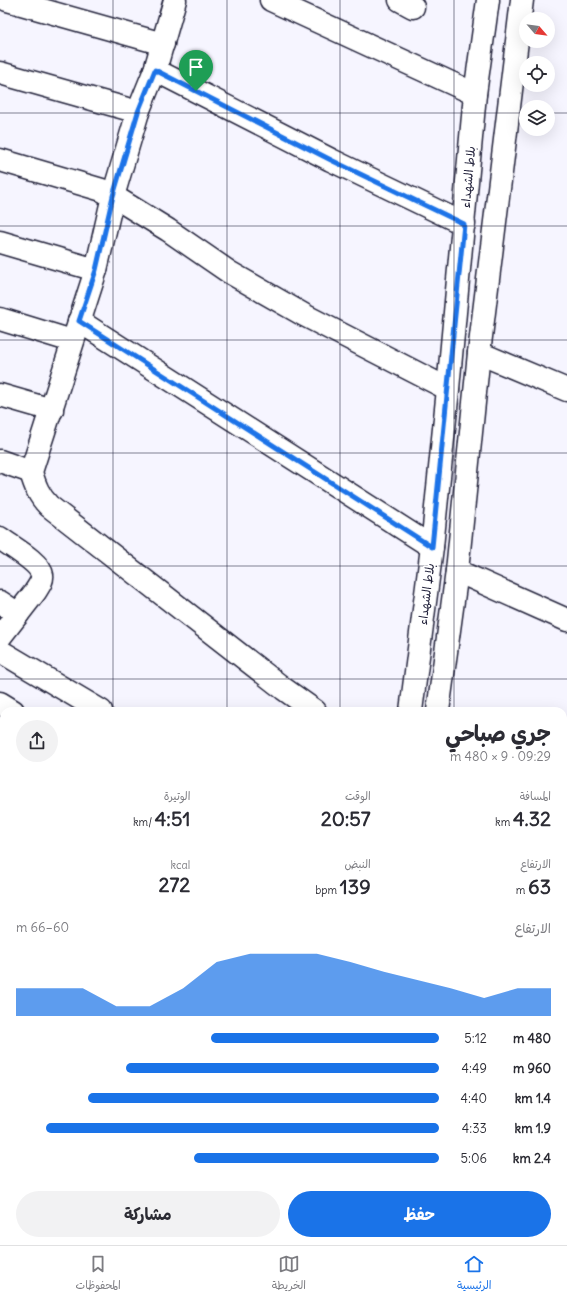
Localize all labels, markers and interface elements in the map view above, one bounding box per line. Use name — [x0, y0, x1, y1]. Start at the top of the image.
north arrow — [519, 12, 555, 48]
map controls — [519, 12, 555, 136]
pin — [179, 50, 213, 91]
icon: arrive — [185, 56, 207, 78]
button: locate — [519, 56, 555, 92]
button: layers — [519, 100, 555, 136]
street label: بلاط الشهداء — [458, 146, 479, 209]
street label: بلاط الشهداء — [415, 562, 438, 626]
text: جري صباحي — [445, 719, 551, 747]
button: share — [16, 720, 58, 762]
text: 09:29 · 9 × 480 m — [450, 748, 551, 765]
text: الوتيرة — [164, 789, 190, 803]
text: الوقت — [345, 789, 371, 803]
text: المسافة — [520, 789, 551, 803]
text: 4:51 — [155, 806, 190, 831]
text: 20:57 — [321, 806, 371, 831]
text: 4.32 — [513, 806, 551, 831]
text: /km — [133, 815, 155, 829]
text: km — [495, 815, 513, 829]
text: النبض — [344, 857, 371, 871]
text: الارتفاع — [520, 857, 551, 871]
text: kcal — [171, 858, 190, 872]
text: 272 — [159, 872, 190, 897]
text: 139 — [340, 874, 371, 899]
text: 63 — [528, 874, 551, 899]
text: bpm — [315, 883, 340, 897]
text: m — [516, 883, 528, 897]
text: 60–66 m — [16, 919, 69, 936]
text: الارتفاع — [515, 920, 551, 937]
text: 5:12 — [464, 1030, 487, 1047]
text: 480 m — [513, 1030, 551, 1047]
text: 4:49 — [462, 1060, 487, 1077]
text: 960 m — [513, 1060, 551, 1077]
text: 4:40 — [460, 1090, 487, 1107]
text: 1.4 km — [515, 1090, 551, 1107]
text: 4:33 — [462, 1120, 487, 1137]
text: 1.9 km — [515, 1120, 551, 1137]
text: 5:06 — [461, 1150, 487, 1167]
text: 2.4 km — [513, 1150, 551, 1167]
button: مشاركة — [16, 1191, 280, 1237]
button: حفظ — [288, 1191, 551, 1237]
tab: المحفوظات — [76, 1253, 121, 1295]
tab: الخريطة — [272, 1253, 306, 1295]
tab: الرئيسية — [457, 1253, 492, 1295]

